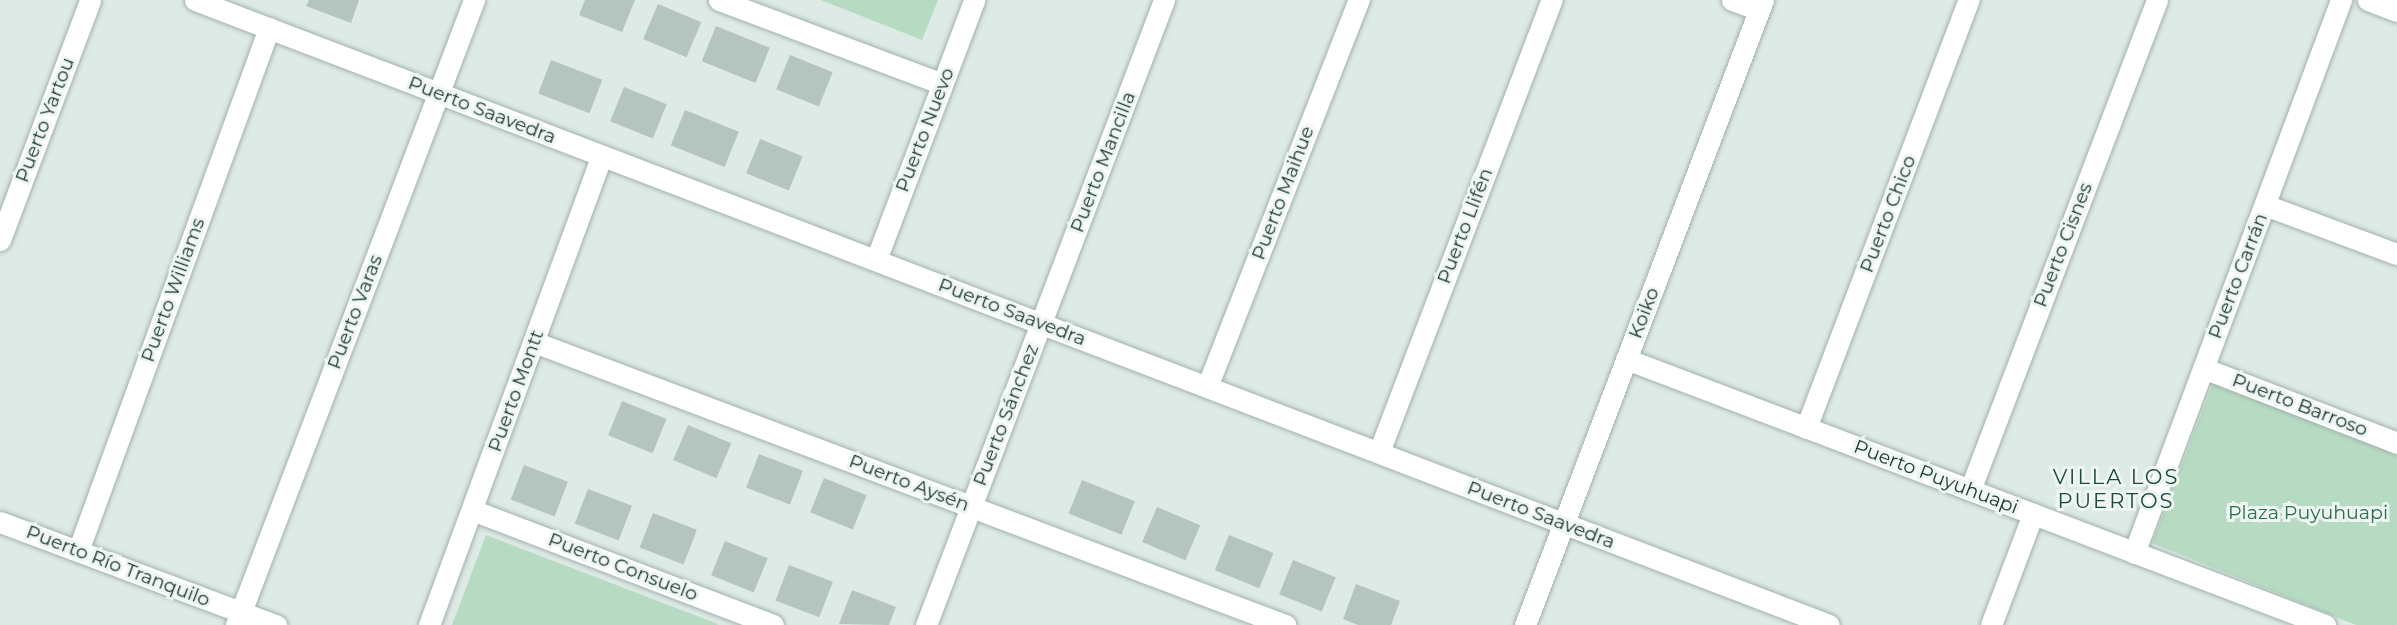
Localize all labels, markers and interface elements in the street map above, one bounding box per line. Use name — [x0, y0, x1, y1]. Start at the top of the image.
street label: Puerto Yartou — [11, 54, 79, 186]
street label: Puerto Nuevo — [891, 65, 959, 195]
street label: Puerto Saavedra — [405, 71, 559, 149]
street label: Puerto Mancilla — [1066, 88, 1140, 236]
street label: Puerto Maihue — [1247, 123, 1319, 263]
street label: Puerto Chico — [1855, 152, 1921, 276]
street label: Puerto Llifén — [1432, 165, 1498, 287]
street label: Puerto Cisnes — [2029, 180, 2097, 310]
street label: Puerto Carrán — [2204, 210, 2272, 342]
street label: Puerto Williams — [136, 215, 210, 365]
street label: Puerto Varas — [323, 252, 387, 372]
street label: Puerto Saavedra — [935, 273, 1089, 351]
street label: Koiko — [1624, 284, 1664, 342]
street label: Puerto Montt — [483, 327, 549, 455]
street label: Puerto Sánchez — [968, 341, 1044, 489]
street label: Puerto Barroso — [2229, 369, 2371, 441]
street label: Puerto Puyuhuapi — [1851, 435, 2021, 519]
street label: Puerto Aysén — [846, 450, 972, 516]
district label: VILLA LOS PUERTOS — [2054, 464, 2178, 514]
street label: Puerto Saavedra — [1464, 476, 1618, 554]
park label: Plaza Puyuhuapi — [2228, 502, 2388, 524]
street label: Puerto Río Tranquilo — [23, 520, 213, 612]
street label: Puerto Consuelo — [545, 528, 701, 606]

